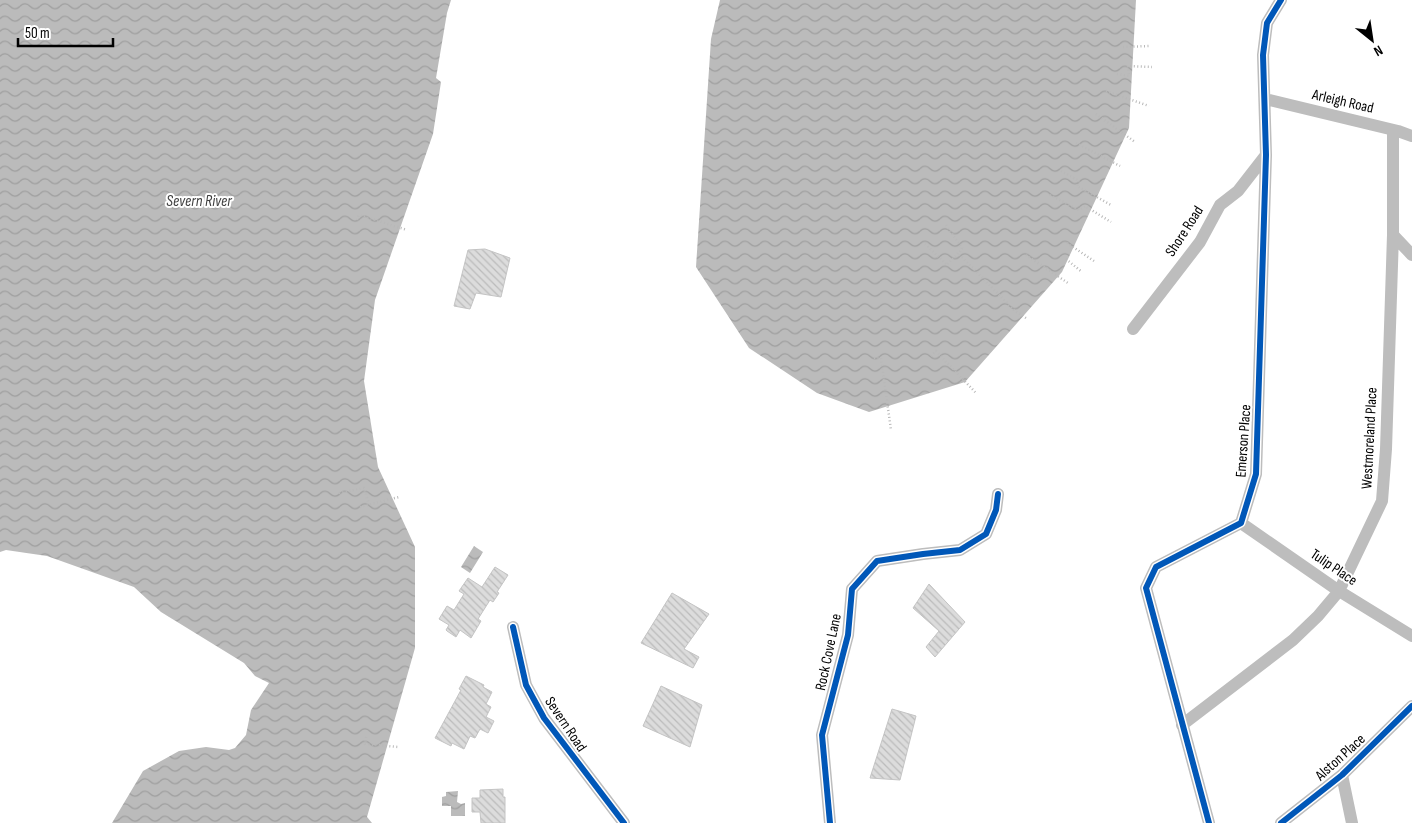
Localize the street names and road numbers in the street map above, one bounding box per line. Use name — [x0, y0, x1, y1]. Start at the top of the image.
street label: Arleigh Road — [1309, 85, 1375, 118]
street label: Shore Road — [1161, 202, 1208, 260]
street label: Westmoreland Place — [1357, 387, 1382, 489]
street label: Emerson Place — [1231, 404, 1256, 478]
street label: Tulip Place — [1307, 545, 1361, 590]
street label: Rock Cove Lane — [811, 612, 846, 692]
street label: Severn Road — [540, 693, 591, 755]
street label: Alston Place — [1311, 730, 1369, 786]

